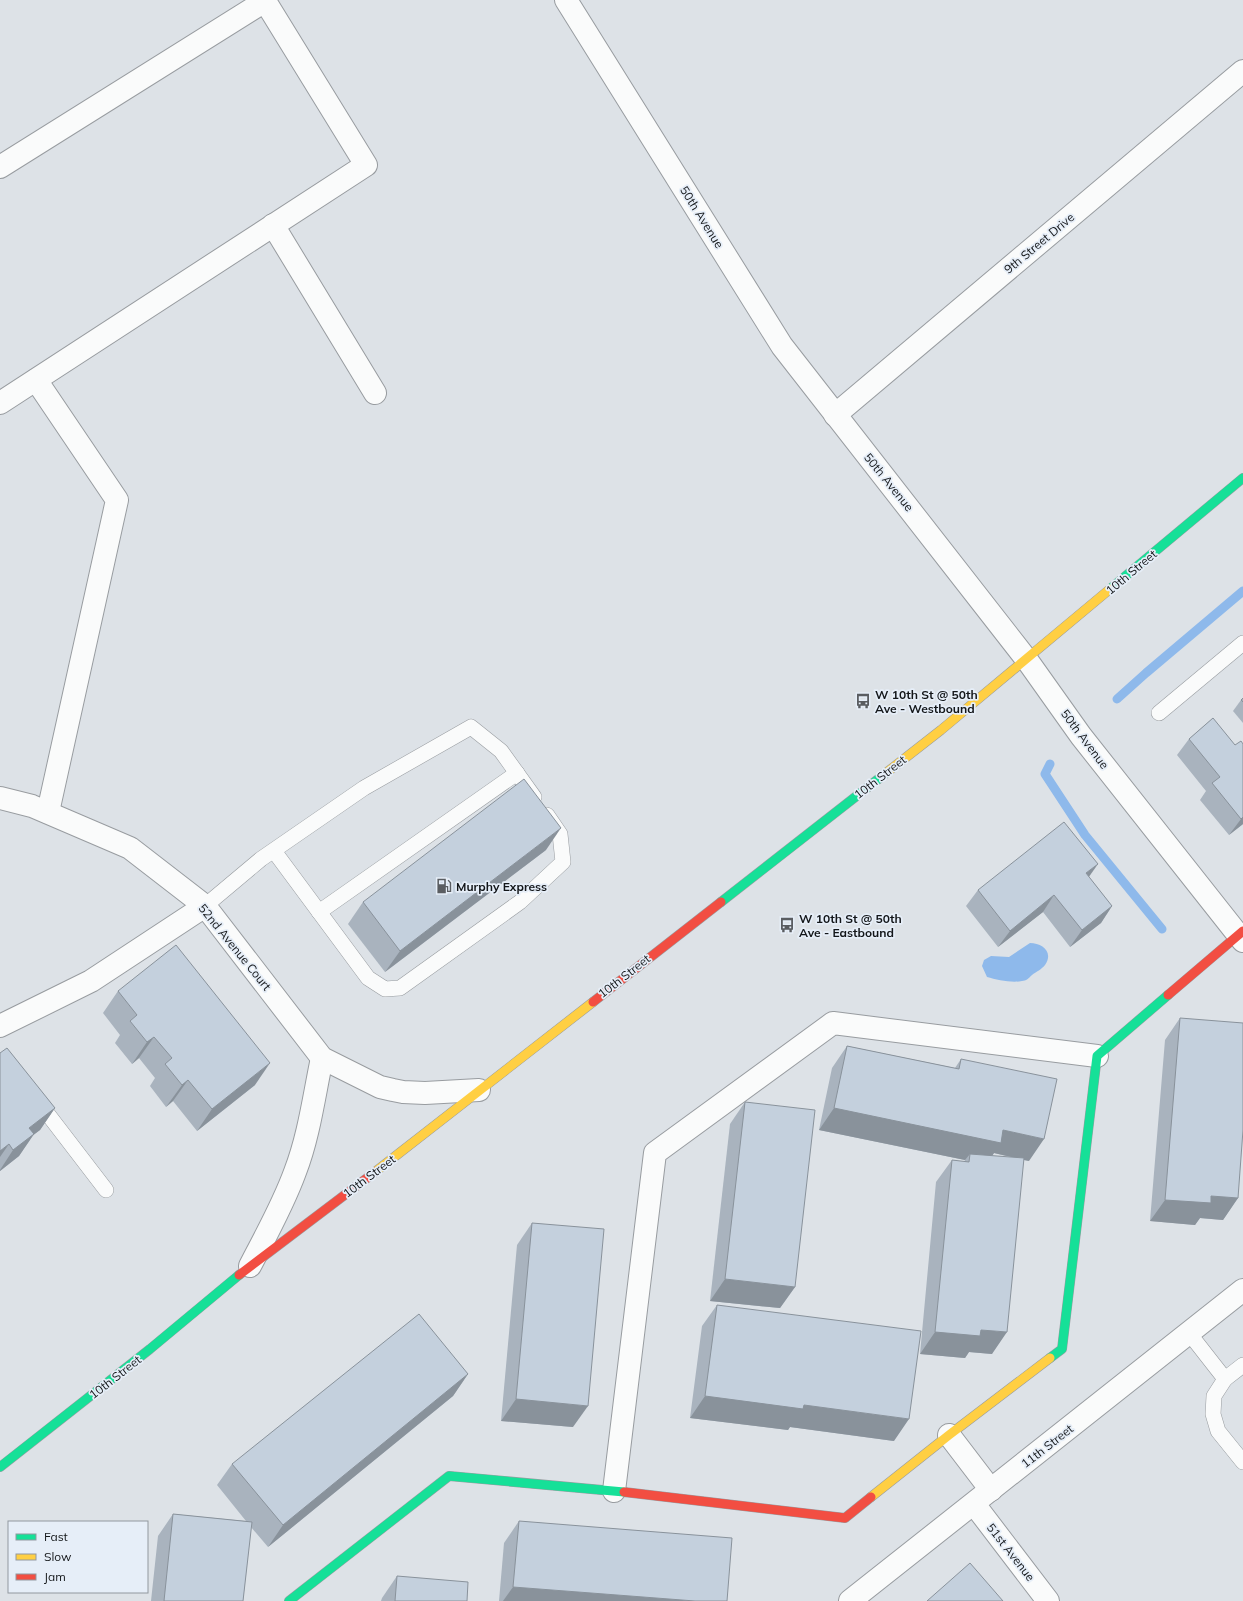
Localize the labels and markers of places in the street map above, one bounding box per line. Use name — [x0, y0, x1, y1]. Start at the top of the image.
place label: W 10th St @ 50th Ave - Westbound — [875, 687, 978, 716]
bus stop icon: W 10th St @ 50th Ave - Westbound — [854, 692, 872, 710]
fuel station icon: Murphy Express — [435, 877, 453, 895]
place label: Murphy Express — [456, 879, 547, 894]
place label: W 10th St @ 50th Ave - Eastbound — [799, 911, 902, 940]
bus stop icon: W 10th St @ 50th Ave - Eastbound — [778, 916, 796, 934]

